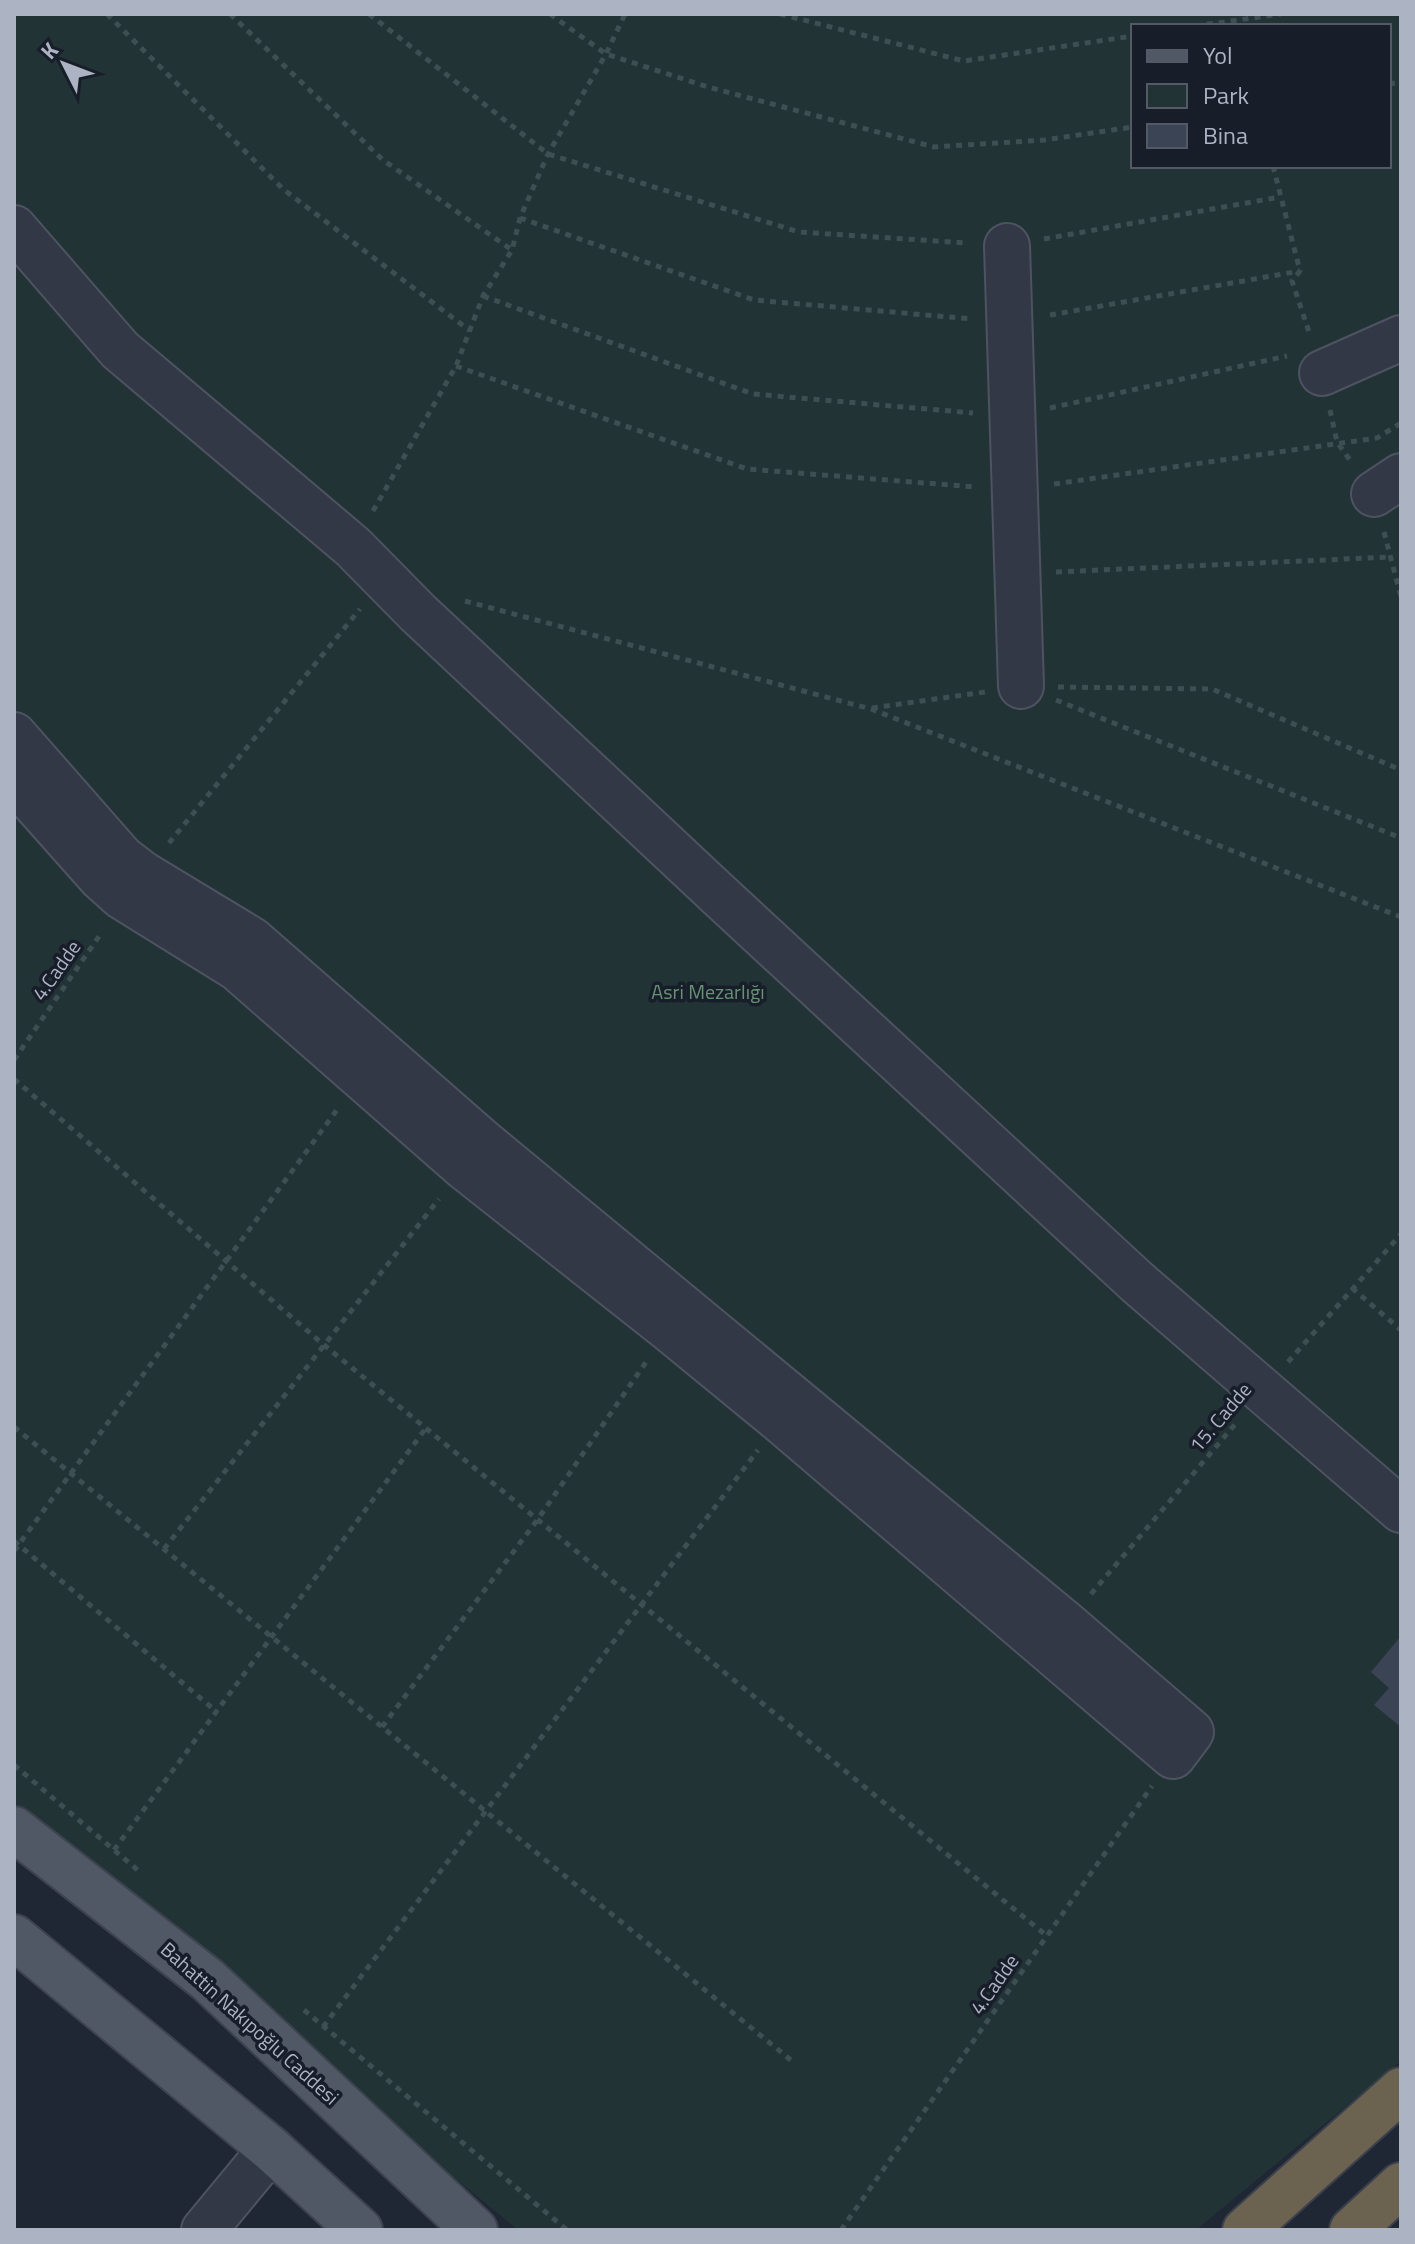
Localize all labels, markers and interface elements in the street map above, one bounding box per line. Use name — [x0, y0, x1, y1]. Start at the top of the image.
north arrow — [24, 24, 104, 104]
legend — [1131, 24, 1391, 168]
text: K — [32, 34, 66, 67]
text: Yol — [1203, 37, 1232, 73]
text: Park — [1203, 77, 1249, 113]
text: Bina — [1203, 117, 1248, 153]
street label: 4.Cadde — [24, 933, 88, 1007]
park label: Asri Mezarlığı — [651, 976, 765, 1007]
street label: 15. Cadde — [1181, 1375, 1259, 1459]
street label: Bahattin Nakıpoğlu Caddesi — [154, 1934, 346, 2112]
street label: 4.Cadde — [962, 1947, 1026, 2021]

